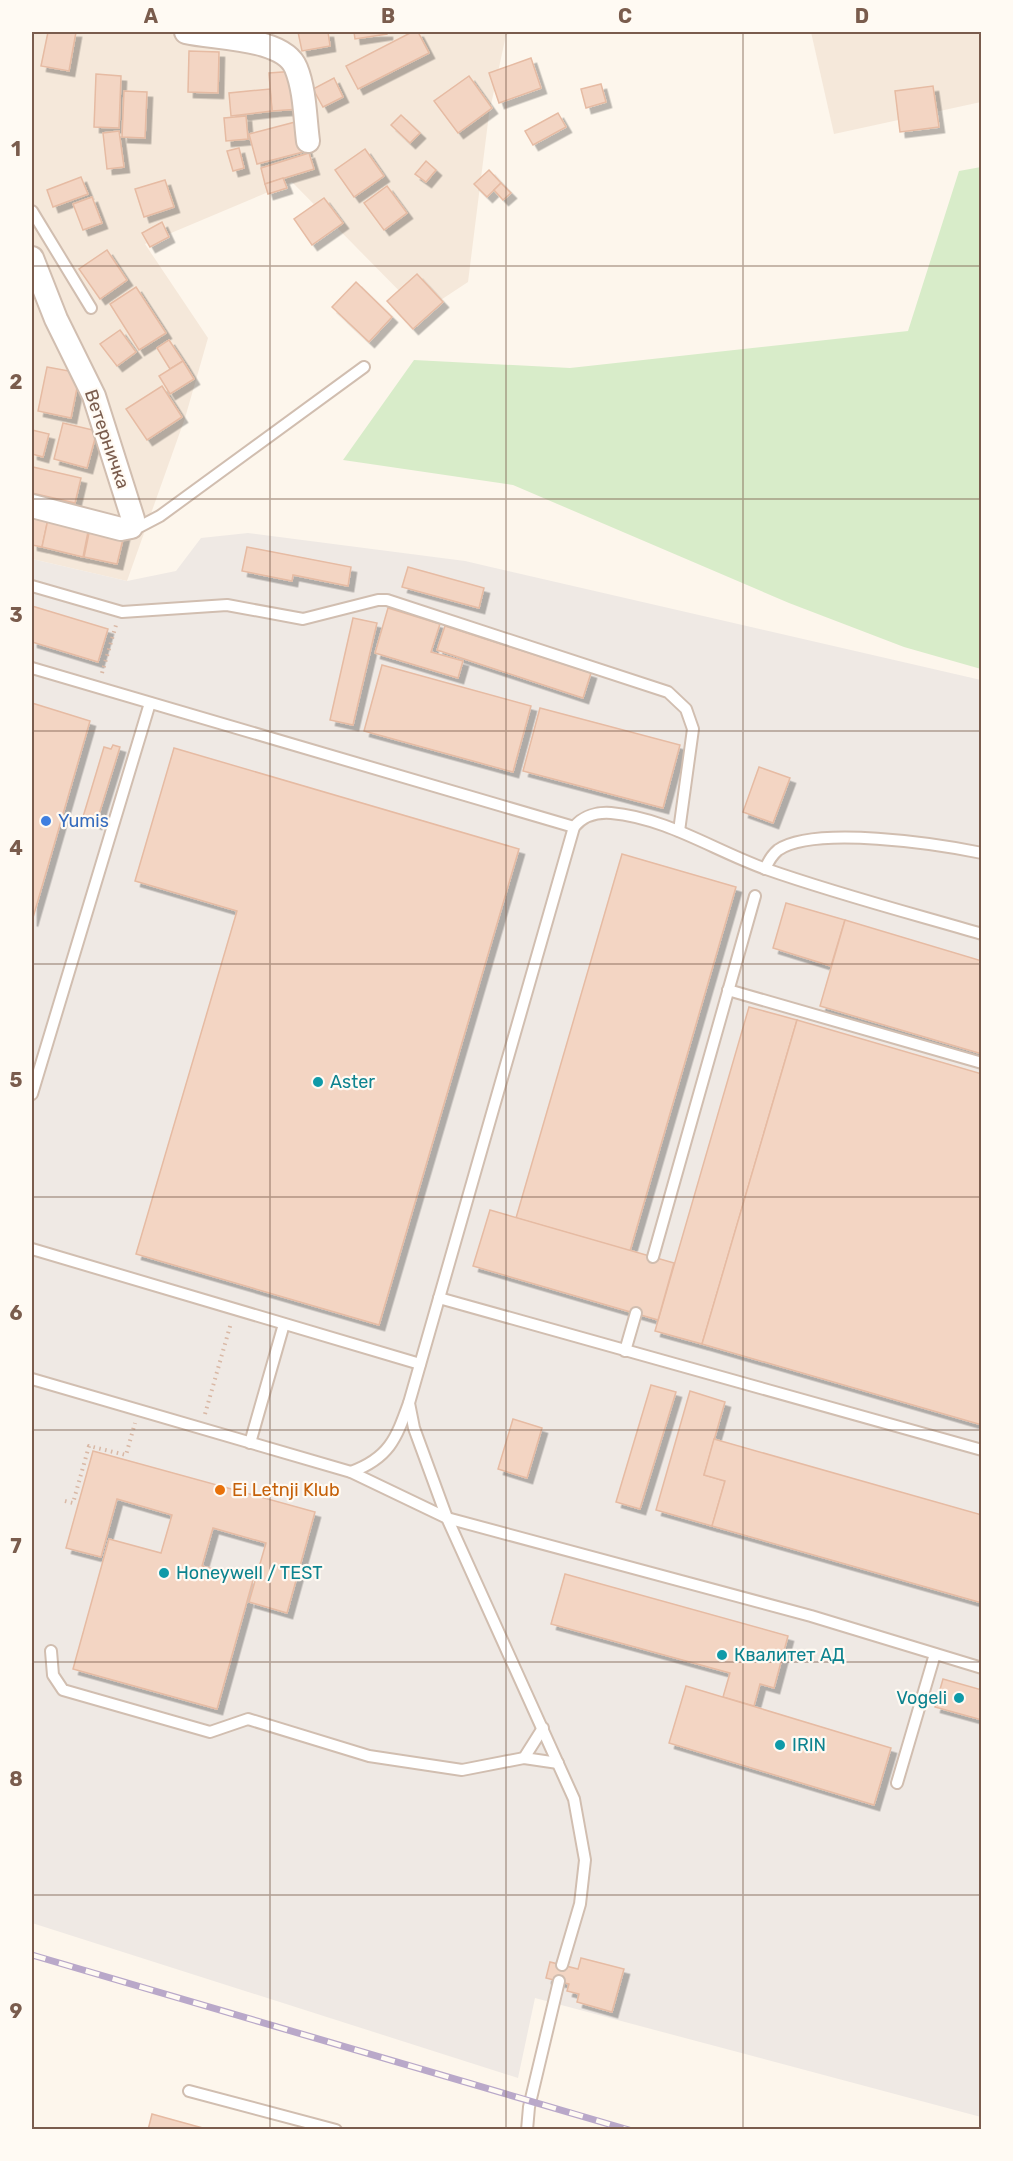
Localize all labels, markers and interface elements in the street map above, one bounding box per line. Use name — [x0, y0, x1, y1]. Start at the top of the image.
text: A — [144, 4, 159, 28]
text: B — [381, 4, 395, 28]
text: C — [618, 4, 632, 28]
text: D — [855, 4, 869, 28]
text: 1 — [11, 137, 21, 161]
text: 2 — [10, 370, 23, 394]
street label: Ветерничка — [80, 386, 134, 492]
text: 3 — [9, 603, 23, 627]
place label: Yumis — [58, 810, 109, 832]
marker: Yumis — [39, 814, 53, 828]
text: 4 — [9, 836, 23, 860]
text: 5 — [10, 1068, 23, 1092]
place label: Aster — [330, 1071, 375, 1093]
marker: Aster — [311, 1075, 325, 1089]
text: 6 — [9, 1301, 23, 1325]
place label: Ei Letnji Klub — [232, 1479, 340, 1501]
marker: Ei Letnji Klub — [213, 1483, 227, 1497]
text: 7 — [10, 1534, 22, 1558]
place label: Honeywell / TEST — [176, 1562, 323, 1584]
marker: Honeywell / TEST — [157, 1566, 171, 1580]
place label: Квалитет АД — [734, 1644, 845, 1666]
marker: Квалитет АД — [715, 1648, 729, 1662]
place label: Vogeli — [896, 1687, 947, 1709]
marker: Vogeli — [952, 1691, 966, 1705]
place label: IRIN — [792, 1734, 826, 1756]
marker: IRIN — [773, 1738, 787, 1752]
text: 8 — [9, 1767, 23, 1791]
text: 9 — [10, 1999, 23, 2023]

